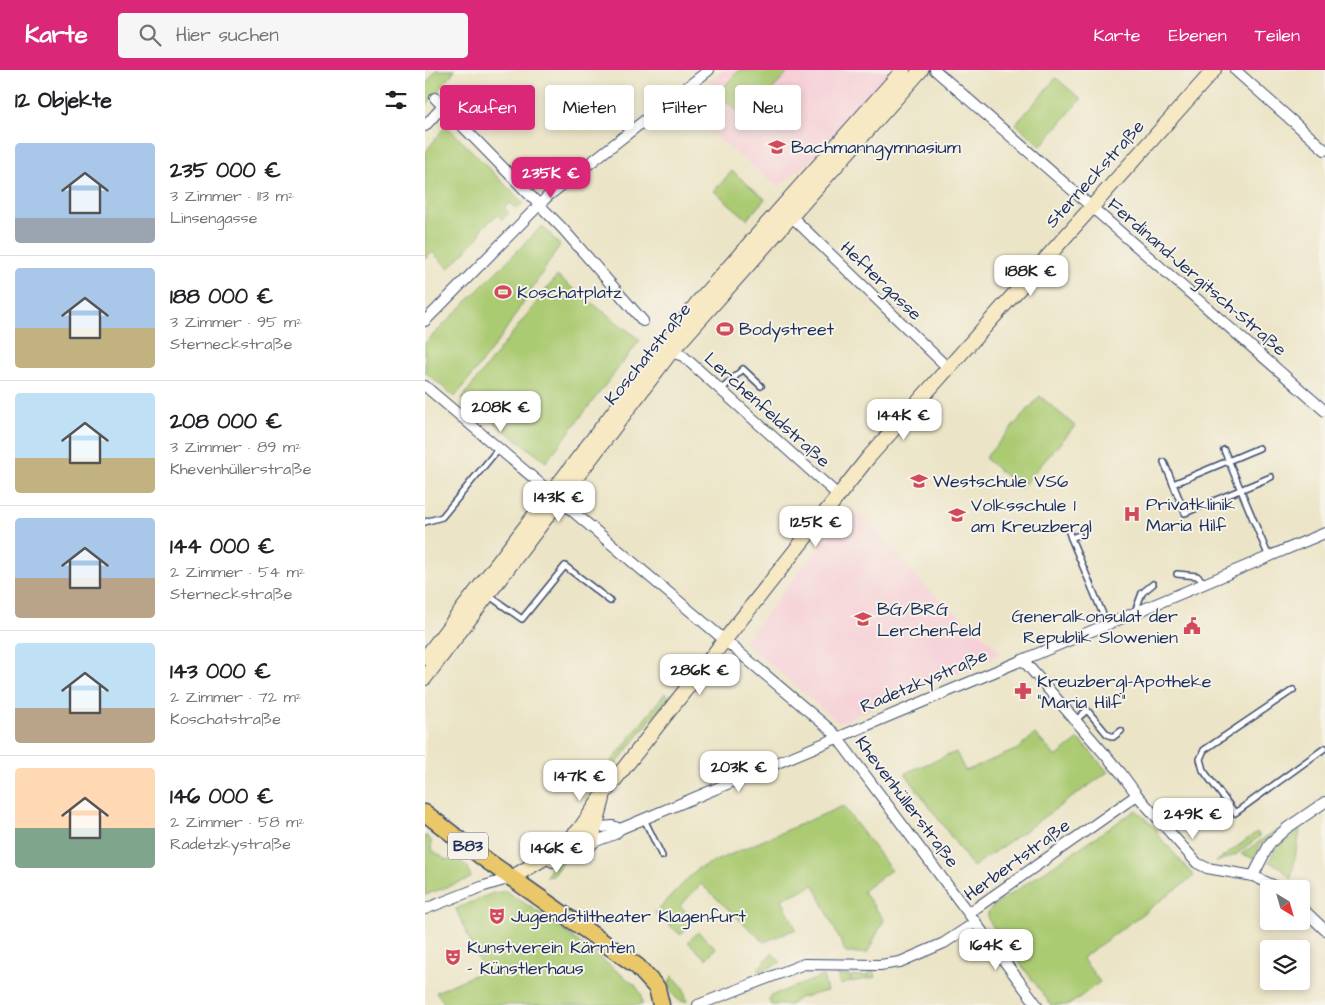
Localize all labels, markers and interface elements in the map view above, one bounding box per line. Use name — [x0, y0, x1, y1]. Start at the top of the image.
search box — [118, 13, 468, 58]
text: Karte — [25, 18, 88, 52]
icon: search — [136, 21, 164, 49]
text: Hier suchen — [176, 22, 279, 49]
text: Karte — [1093, 23, 1141, 48]
text: Ebenen — [1169, 23, 1227, 48]
text: Teilen — [1255, 23, 1300, 48]
chip: Kaufen — [440, 85, 535, 130]
chip: Mieten — [545, 85, 634, 130]
chip: Filter — [644, 85, 725, 130]
chip: Neu — [735, 85, 801, 130]
text: 12 Objekte — [15, 86, 112, 115]
icon: filters — [382, 86, 410, 114]
street label: Sterneckstraße — [1040, 114, 1151, 234]
place label: Bachmanngymnasium — [791, 135, 961, 161]
school or university icon: Bachmanngymnasium — [767, 137, 787, 157]
text: 235 000 € — [170, 156, 281, 185]
pin: 235K € — [510, 156, 592, 199]
text: 235K € — [522, 162, 580, 184]
icon: home — [55, 163, 115, 223]
text: 3 Zimmer · 113 m² — [170, 185, 294, 207]
street label: Ferdinand-Jergitsch-Straße — [1101, 192, 1292, 363]
text: Linsengasse — [170, 207, 257, 229]
street label: Heftergasse — [834, 236, 927, 327]
pin: 188K € — [990, 254, 1072, 297]
text: 188K € — [1005, 260, 1057, 282]
place label: Koschatplatz — [517, 280, 622, 305]
text: 188 000 € — [170, 282, 273, 311]
sports icon: Koschatplatz — [493, 282, 513, 302]
icon: home — [55, 288, 115, 348]
street label: Koschatstraße — [599, 297, 697, 410]
text: 3 Zimmer · 95 m² — [170, 311, 302, 333]
place label: Bodystreet — [739, 317, 835, 343]
sports icon: Bodystreet — [715, 319, 735, 339]
text: Sterneckstraße — [170, 333, 292, 355]
street label: Lerchenfeldstraße — [699, 347, 836, 474]
pin: 208K € — [460, 390, 542, 433]
text: 208K € — [472, 396, 530, 418]
pin: 144K € — [863, 398, 945, 441]
text: 144K € — [878, 404, 930, 426]
text: 208 000 € — [170, 407, 282, 436]
icon: home — [55, 413, 115, 473]
text: 3 Zimmer · 89 m² — [170, 436, 301, 458]
text: Khevenhüllerstraße — [170, 458, 311, 480]
place label: Westschule VS6 — [933, 469, 1068, 494]
school or university icon: Westschule VS6 — [909, 471, 929, 491]
pin: 143K € — [518, 480, 600, 523]
text: 143K € — [534, 486, 584, 508]
place label: Privatklinik Maria Hilf — [1146, 492, 1235, 538]
place label: Volksschule 1 am Kreuzbergl — [971, 493, 1092, 540]
hospital icon: Privatklinik Maria Hilf — [1122, 504, 1142, 524]
school or university icon: Volksschule 1 am Kreuzbergl — [947, 505, 967, 525]
pin: 125K € — [775, 506, 857, 548]
text: 125K € — [790, 511, 842, 533]
text: 144 000 € — [170, 532, 275, 561]
icon: home — [55, 538, 115, 598]
text: 2 Zimmer · 54 m² — [170, 561, 305, 583]
text: Sterneckstraße — [170, 583, 292, 605]
place label: BG/BRG Lerchenfeld — [877, 597, 981, 643]
place label: Generalkonsulat der Republik Slowenien — [1011, 604, 1178, 650]
school or university icon: BG/BRG Lerchenfeld — [853, 609, 873, 629]
public building icon: Generalkonsulat der Republik Slowenien — [1182, 616, 1202, 636]
street label: Radetzkystraße — [857, 643, 992, 720]
pin: 286K € — [659, 654, 741, 696]
text: 143 000 € — [170, 657, 271, 686]
text: 286K € — [671, 659, 729, 681]
icon: home — [55, 663, 115, 723]
place label: Kreuzbergl-Apotheke "Maria Hilf" — [1037, 669, 1212, 715]
pharmacy icon: Kreuzbergl-Apotheke "Maria Hilf" — [1013, 681, 1033, 701]
text: 2 Zimmer · 72 m² — [170, 686, 302, 708]
text: Koschatstraße — [170, 708, 281, 730]
street label: Khevenhüllerstraße — [849, 731, 965, 873]
pin: 203K € — [698, 750, 780, 793]
text: 203K € — [711, 756, 767, 778]
pin: 147K € — [539, 760, 621, 802]
text: 147K € — [554, 765, 606, 787]
text: 146 000 € — [170, 782, 273, 811]
icon: home — [55, 788, 115, 848]
pin: 249K € — [1152, 798, 1234, 840]
text: 249K € — [1164, 803, 1222, 825]
text: 2 Zimmer · 58 m² — [170, 811, 305, 833]
street label: Herbertstraße — [959, 813, 1075, 907]
road number: B83 — [448, 832, 488, 859]
pin: 146K € — [516, 832, 598, 874]
text: Radetzkystraße — [170, 833, 291, 855]
text: 146K € — [531, 837, 583, 859]
north arrow — [1260, 880, 1310, 930]
map controls — [1260, 880, 1310, 990]
place label: Jugendstiltheater Klagenfurt — [511, 904, 747, 930]
theatre icon: Jugendstiltheater Klagenfurt — [487, 906, 507, 926]
pin: 164K € — [955, 928, 1037, 971]
text: 164K € — [970, 934, 1022, 956]
place label: Kunstverein Kärnten - Künstlerhaus — [467, 935, 635, 981]
button: layers — [1260, 940, 1310, 990]
theatre icon: Kunstverein Kärnten - Künstlerhaus — [443, 947, 463, 967]

